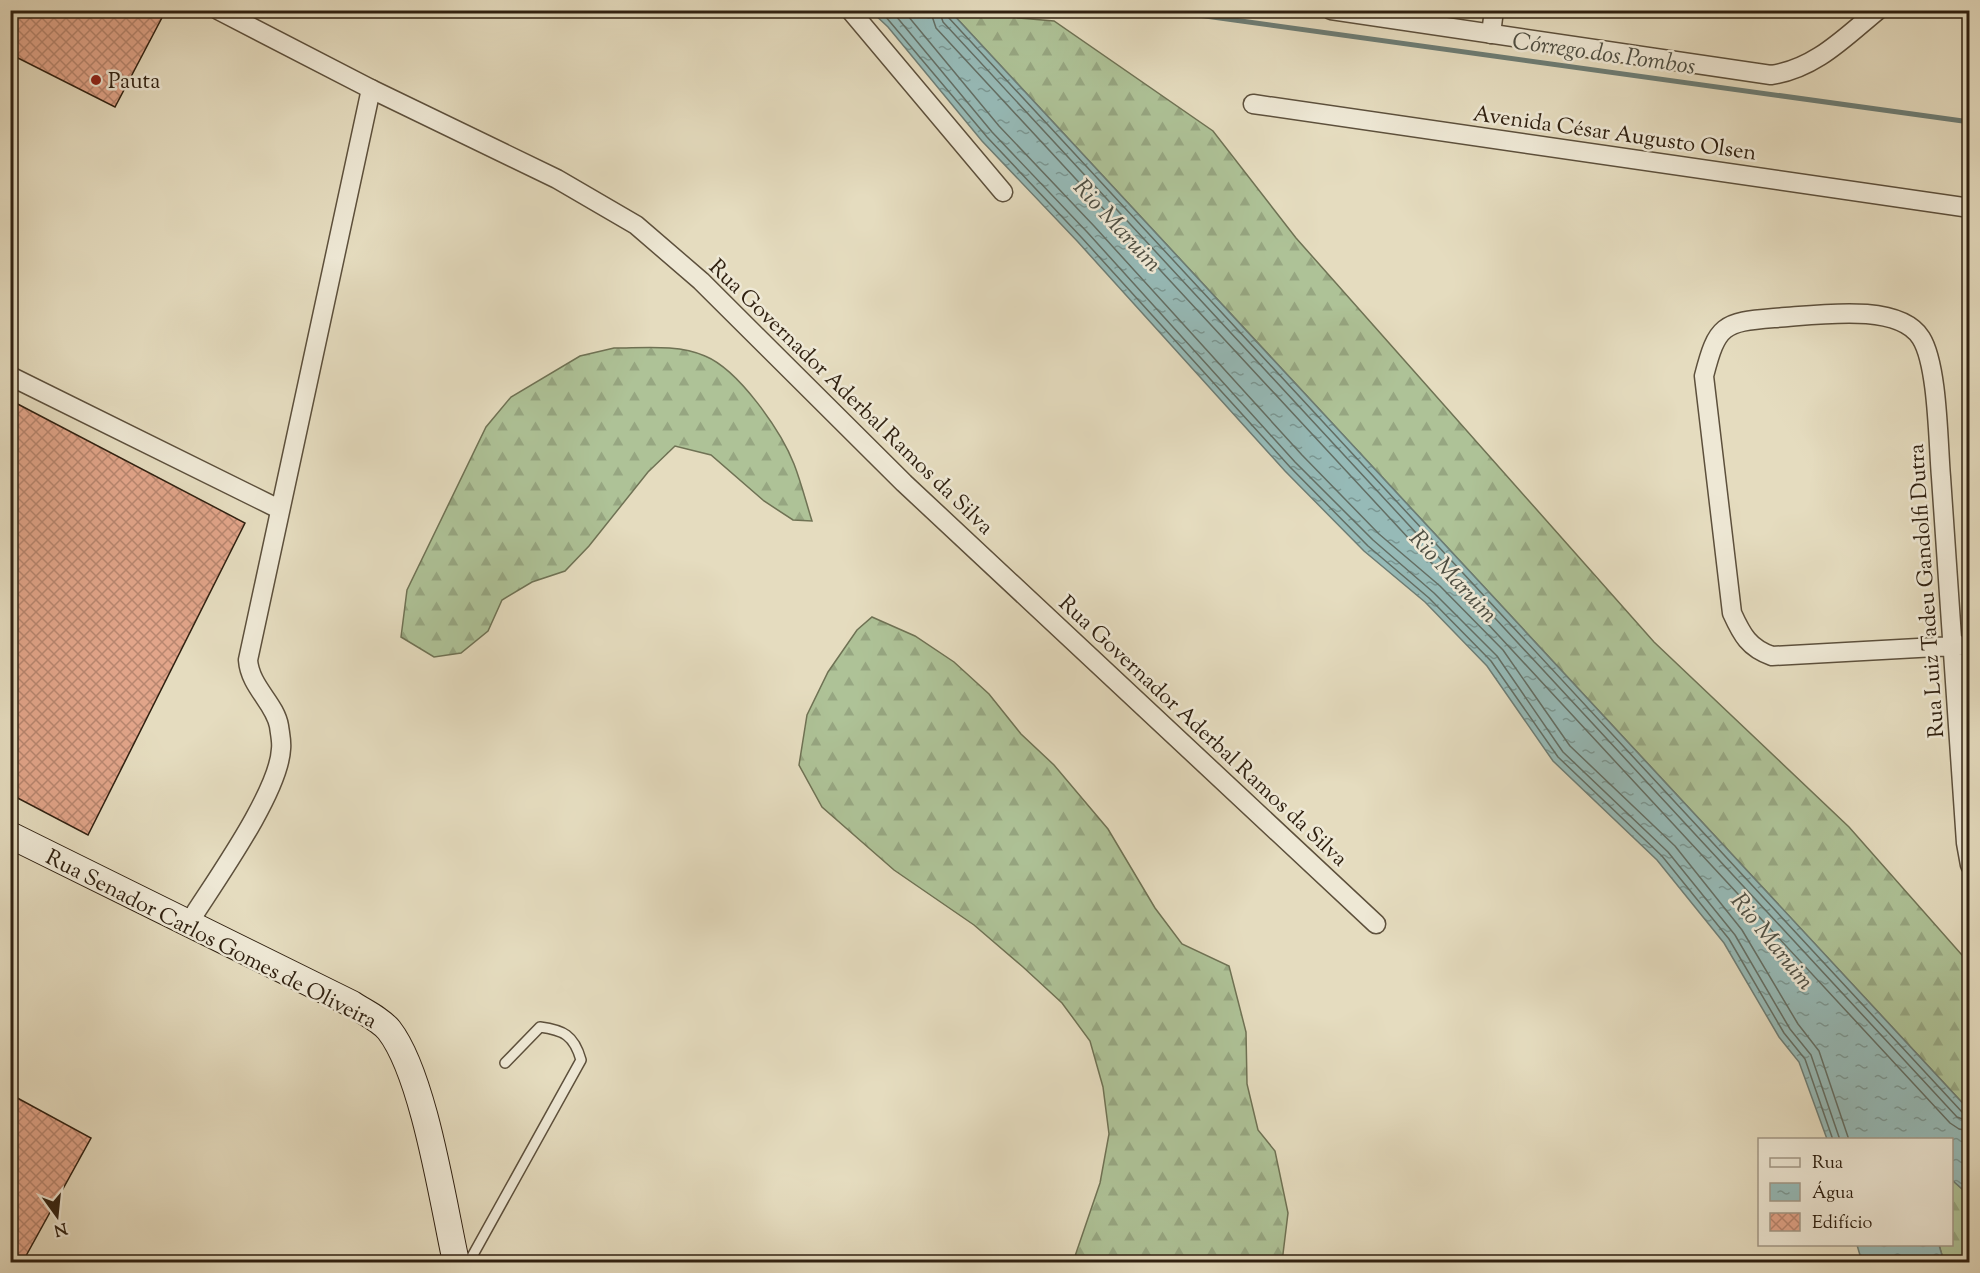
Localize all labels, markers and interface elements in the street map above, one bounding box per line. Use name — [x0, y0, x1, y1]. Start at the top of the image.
water label: Córrego dos Pombos — [1510, 25, 1697, 85]
place label: Pauta — [108, 67, 160, 99]
marker: Pauta — [89, 73, 103, 87]
street label: Avenida César Augusto Olsen — [1471, 99, 1758, 171]
water label: Rio Maruim — [1064, 172, 1169, 281]
street label: Rua Governador Aderbal Ramos da Silva — [700, 253, 1000, 543]
street label: Rua Luiz Tadeu Gandolfi Dutra — [1902, 443, 1954, 739]
water label: Rio Maruim — [1400, 523, 1505, 632]
street label: Rua Governador Aderbal Ramos da Silva — [1050, 589, 1354, 875]
street label: Rua Senador Carlos Gomes de Oliveira — [39, 843, 382, 1038]
water label: Rio Maruim — [1722, 886, 1821, 998]
legend — [1758, 1138, 1953, 1246]
text: Rua — [1812, 1151, 1843, 1177]
text: Água — [1812, 1181, 1854, 1207]
north arrow — [27, 1186, 87, 1246]
text: Edifício — [1812, 1211, 1873, 1237]
text: N — [51, 1215, 69, 1241]

